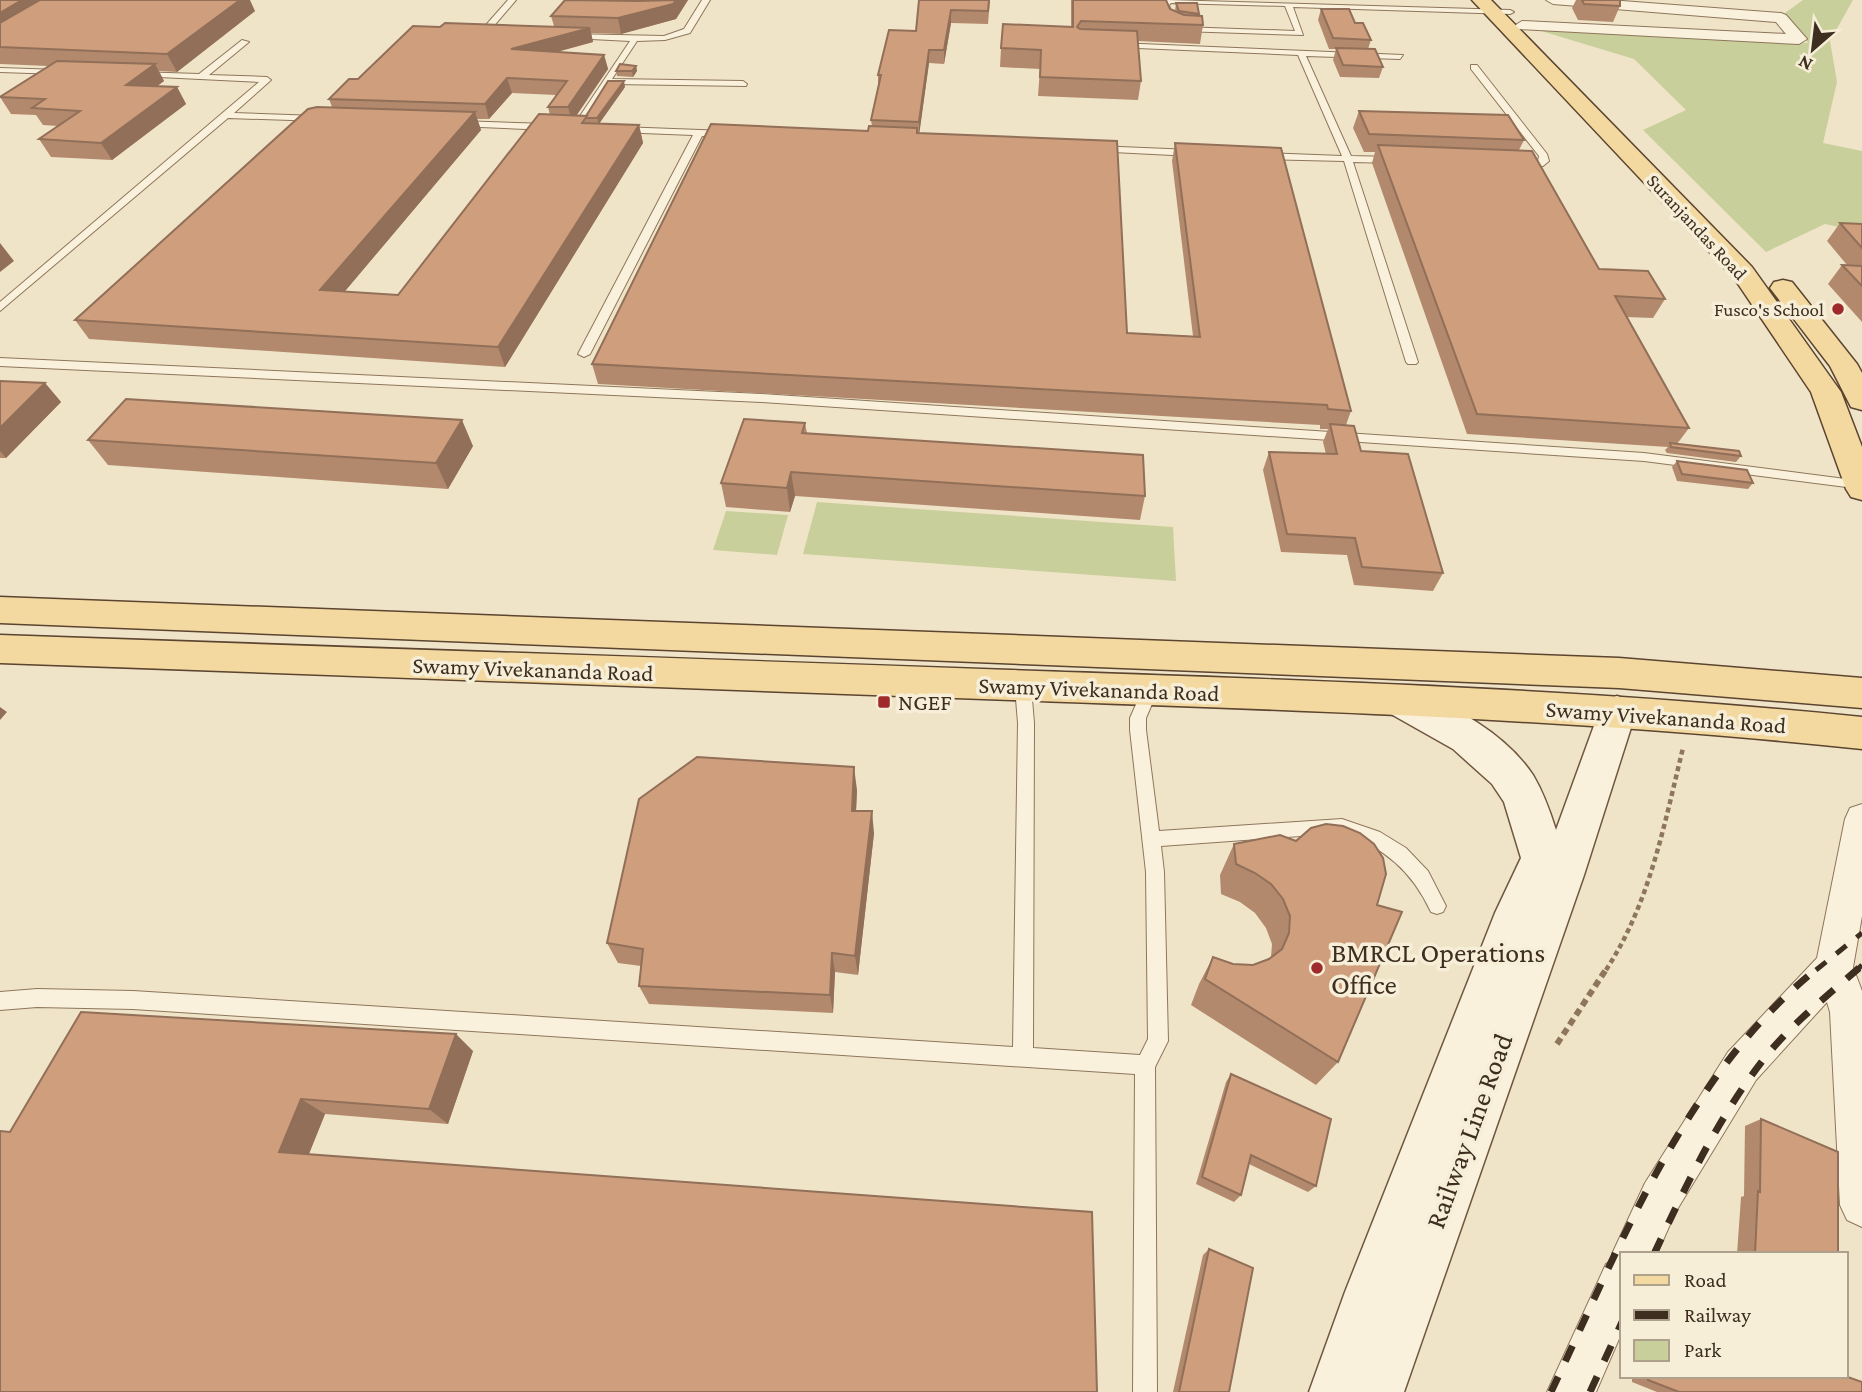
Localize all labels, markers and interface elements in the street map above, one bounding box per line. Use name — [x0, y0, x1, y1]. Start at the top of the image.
north arrow — [1778, 14, 1848, 84]
text: N — [1795, 51, 1816, 76]
street label: Suranjandas Road — [1642, 170, 1751, 285]
place label: Fusco's School — [1714, 299, 1824, 320]
marker: Fusco's School — [1830, 301, 1846, 317]
street label: Swamy Vivekananda Road — [412, 652, 654, 686]
street label: Swamy Vivekananda Road — [978, 672, 1220, 706]
place label: NGEF — [898, 689, 952, 715]
marker: NGEF — [876, 694, 892, 710]
street label: Swamy Vivekananda Road — [1545, 696, 1787, 738]
place label: BMRCL Operations Office — [1331, 937, 1545, 1000]
marker: BMRCL Operations Office — [1309, 960, 1325, 976]
street label: Railway Line Road — [1419, 1029, 1519, 1233]
legend — [1620, 1252, 1848, 1378]
text: Road — [1684, 1268, 1727, 1292]
text: Railway — [1684, 1303, 1751, 1327]
text: Park — [1684, 1338, 1721, 1362]

